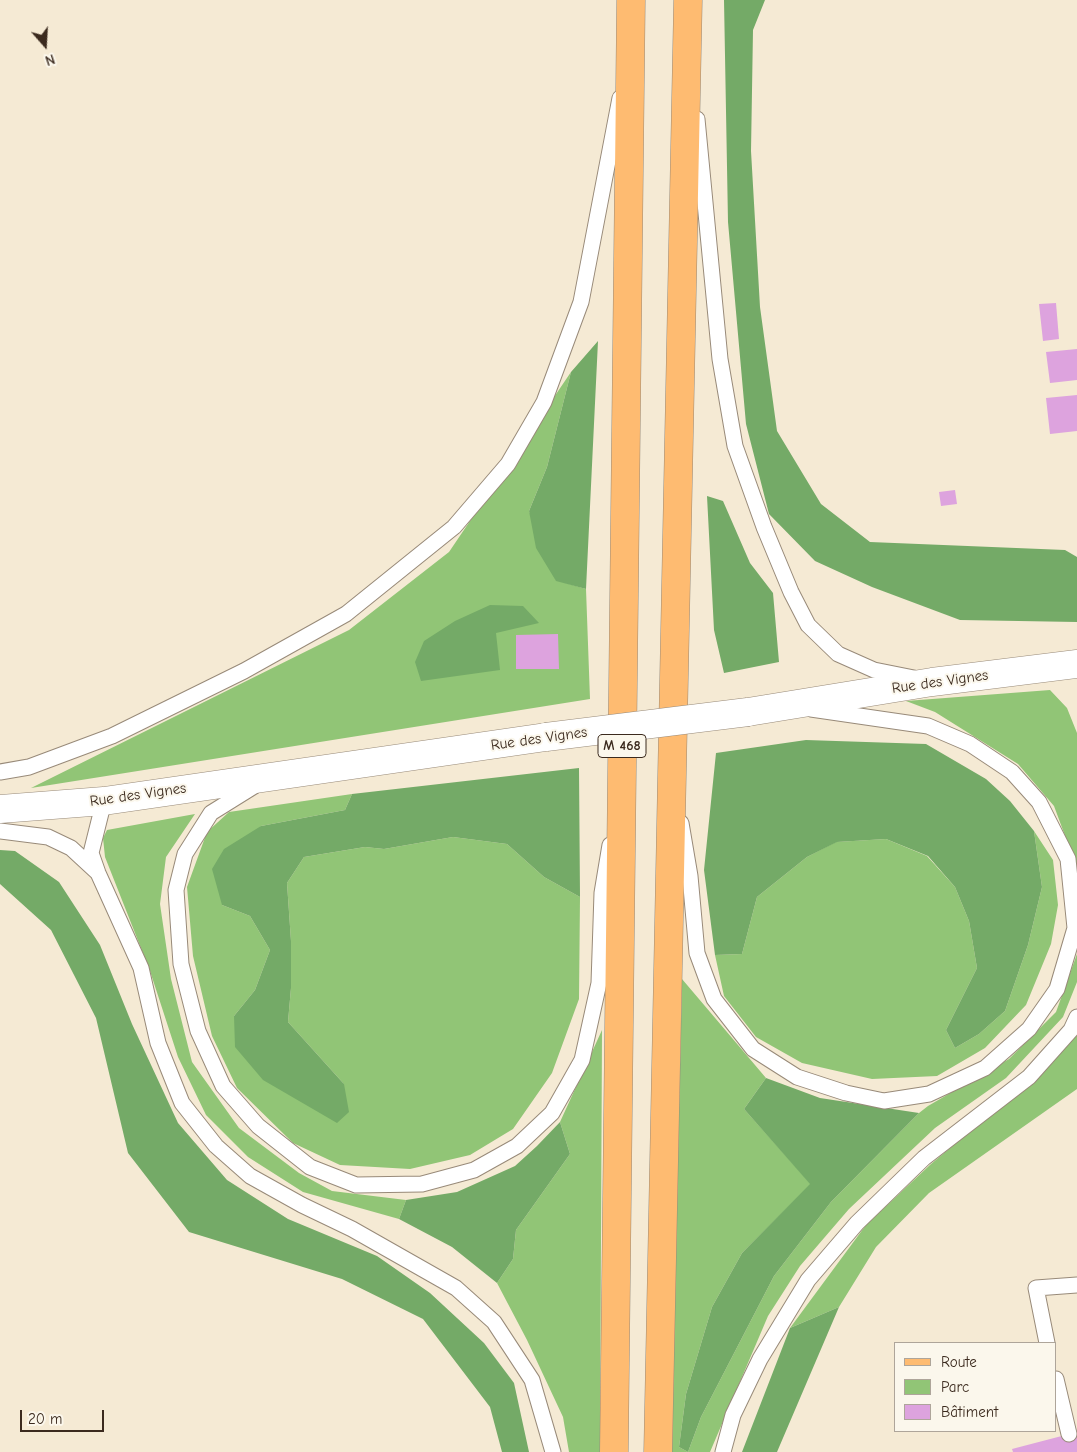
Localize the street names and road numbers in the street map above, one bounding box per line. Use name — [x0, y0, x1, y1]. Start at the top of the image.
street label: Rue des Vignes — [891, 666, 989, 698]
street label: Rue des Vignes — [490, 723, 588, 755]
road number: M 468 — [598, 734, 646, 758]
street label: Rue des Vignes — [89, 779, 187, 811]

